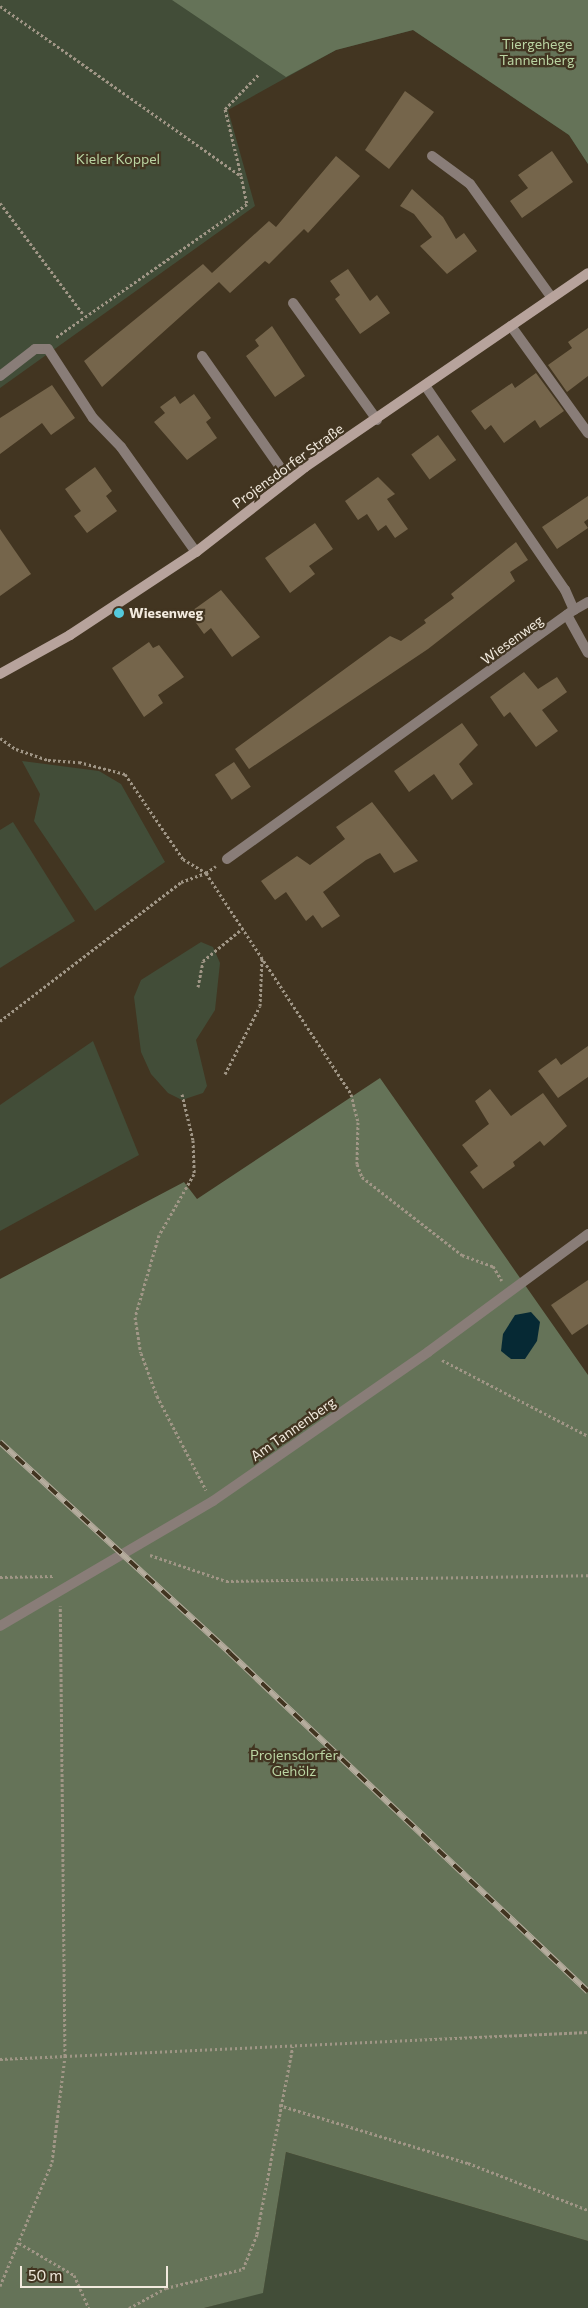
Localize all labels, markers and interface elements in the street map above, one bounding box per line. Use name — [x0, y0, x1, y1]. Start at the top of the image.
park label: Tiergehege Tannenberg — [499, 36, 575, 68]
park label: Kieler Koppel — [76, 151, 160, 167]
street label: Projensdorfer Straße — [229, 420, 347, 512]
place label: Wiesenweg — [129, 605, 203, 621]
marker: Wiesenweg — [113, 607, 125, 619]
street label: Wiesenweg — [478, 612, 546, 668]
street label: Am Tannenberg — [247, 1393, 339, 1465]
park label: Projensdorfer Gehölz — [250, 1747, 338, 1780]
scale bar — [22, 2256, 170, 2288]
text: 50 m — [28, 2266, 62, 2284]

